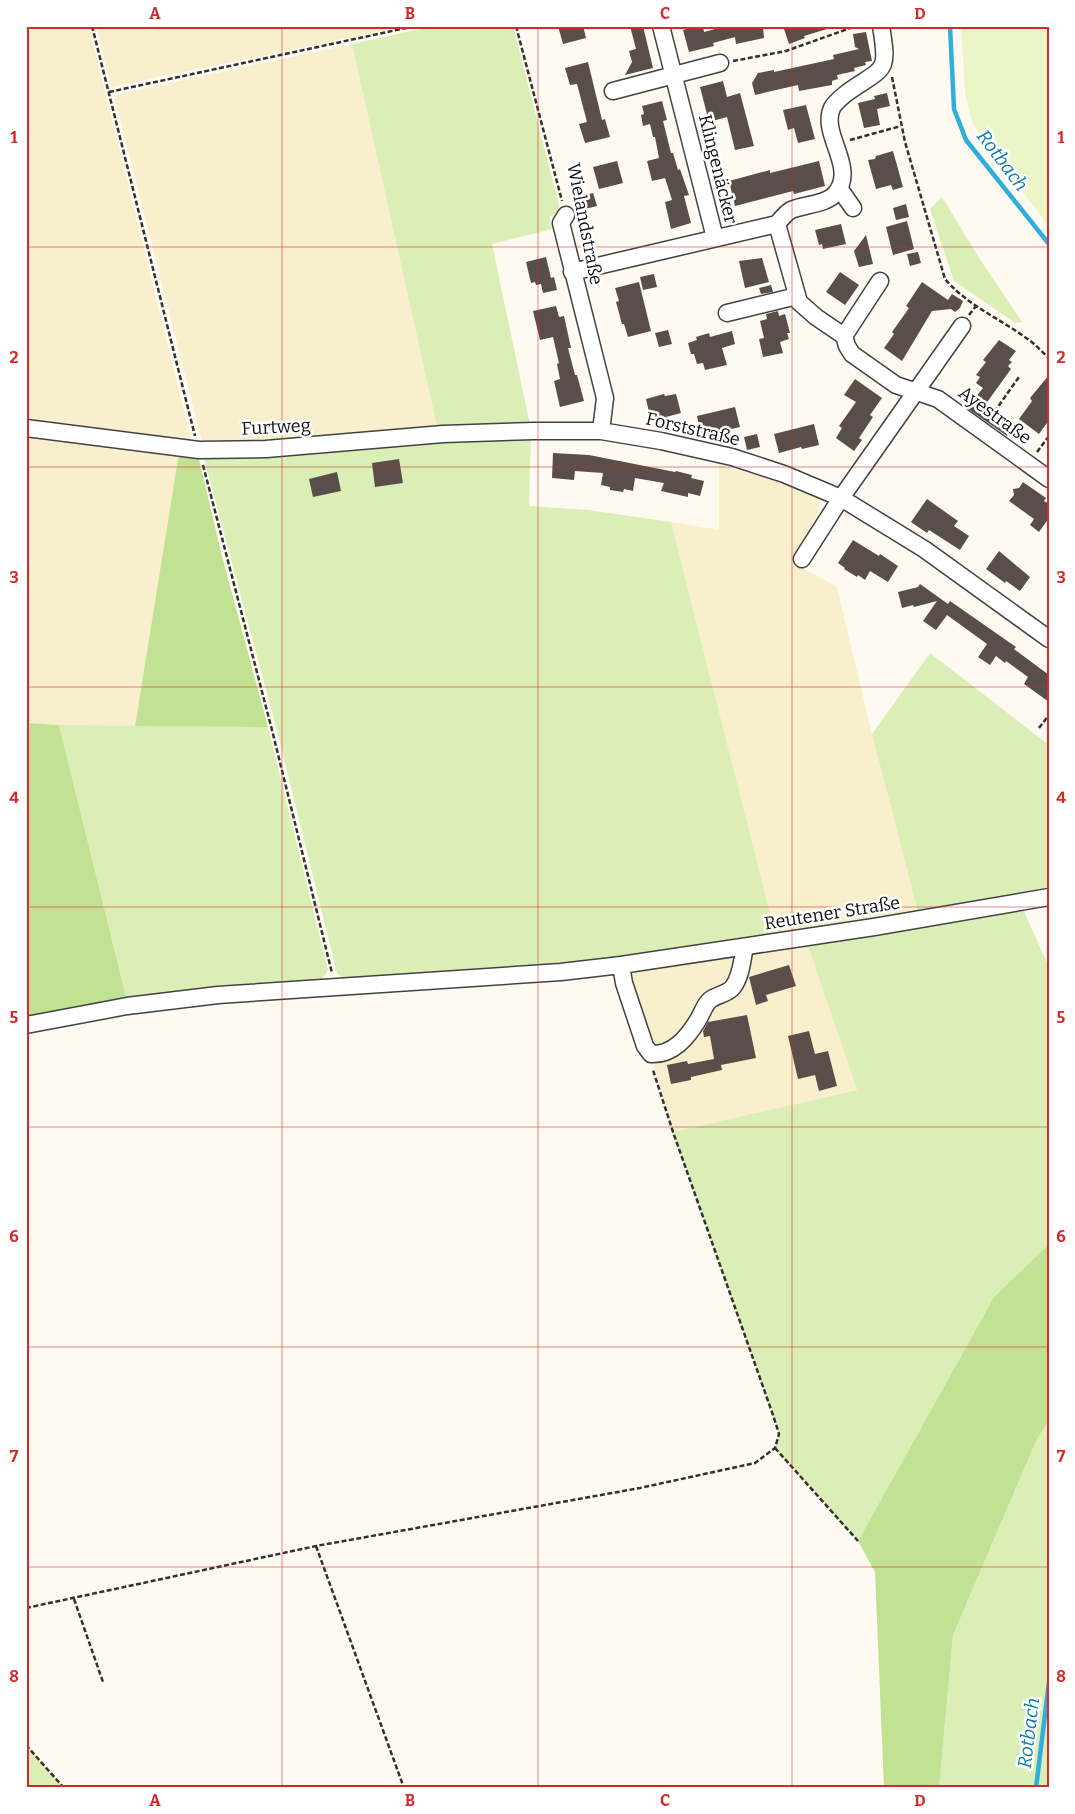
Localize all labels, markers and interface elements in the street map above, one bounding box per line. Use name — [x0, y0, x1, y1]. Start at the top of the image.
text: A — [149, 4, 161, 23]
text: B — [405, 4, 415, 23]
text: C — [660, 4, 670, 23]
text: D — [914, 4, 926, 23]
street label: Klingenäcker — [694, 112, 742, 226]
water label: Rotbach — [972, 125, 1033, 196]
text: 1 — [11, 128, 18, 147]
text: 1 — [1058, 128, 1065, 147]
street label: Wielandstraße — [562, 161, 608, 287]
text: 2 — [9, 348, 19, 367]
text: 2 — [1056, 348, 1066, 367]
street label: Ayestraße — [954, 381, 1036, 449]
street label: Forststraße — [644, 407, 742, 451]
street label: Furtweg — [241, 414, 311, 440]
text: 3 — [9, 568, 19, 587]
text: 3 — [1056, 568, 1066, 587]
text: 4 — [9, 788, 19, 807]
text: 4 — [1056, 788, 1066, 807]
street label: Reutener Straße — [763, 891, 901, 935]
text: 5 — [10, 1008, 19, 1027]
text: 5 — [1057, 1008, 1066, 1027]
text: 6 — [9, 1227, 19, 1246]
text: 6 — [1056, 1227, 1066, 1246]
text: 7 — [10, 1447, 19, 1466]
text: 7 — [1057, 1447, 1066, 1466]
text: 8 — [9, 1667, 19, 1686]
text: 8 — [1056, 1667, 1066, 1686]
water label: Rotbach — [1013, 1696, 1044, 1770]
text: A — [149, 1791, 161, 1810]
text: B — [405, 1791, 415, 1810]
text: C — [660, 1791, 670, 1810]
text: D — [914, 1791, 926, 1810]

